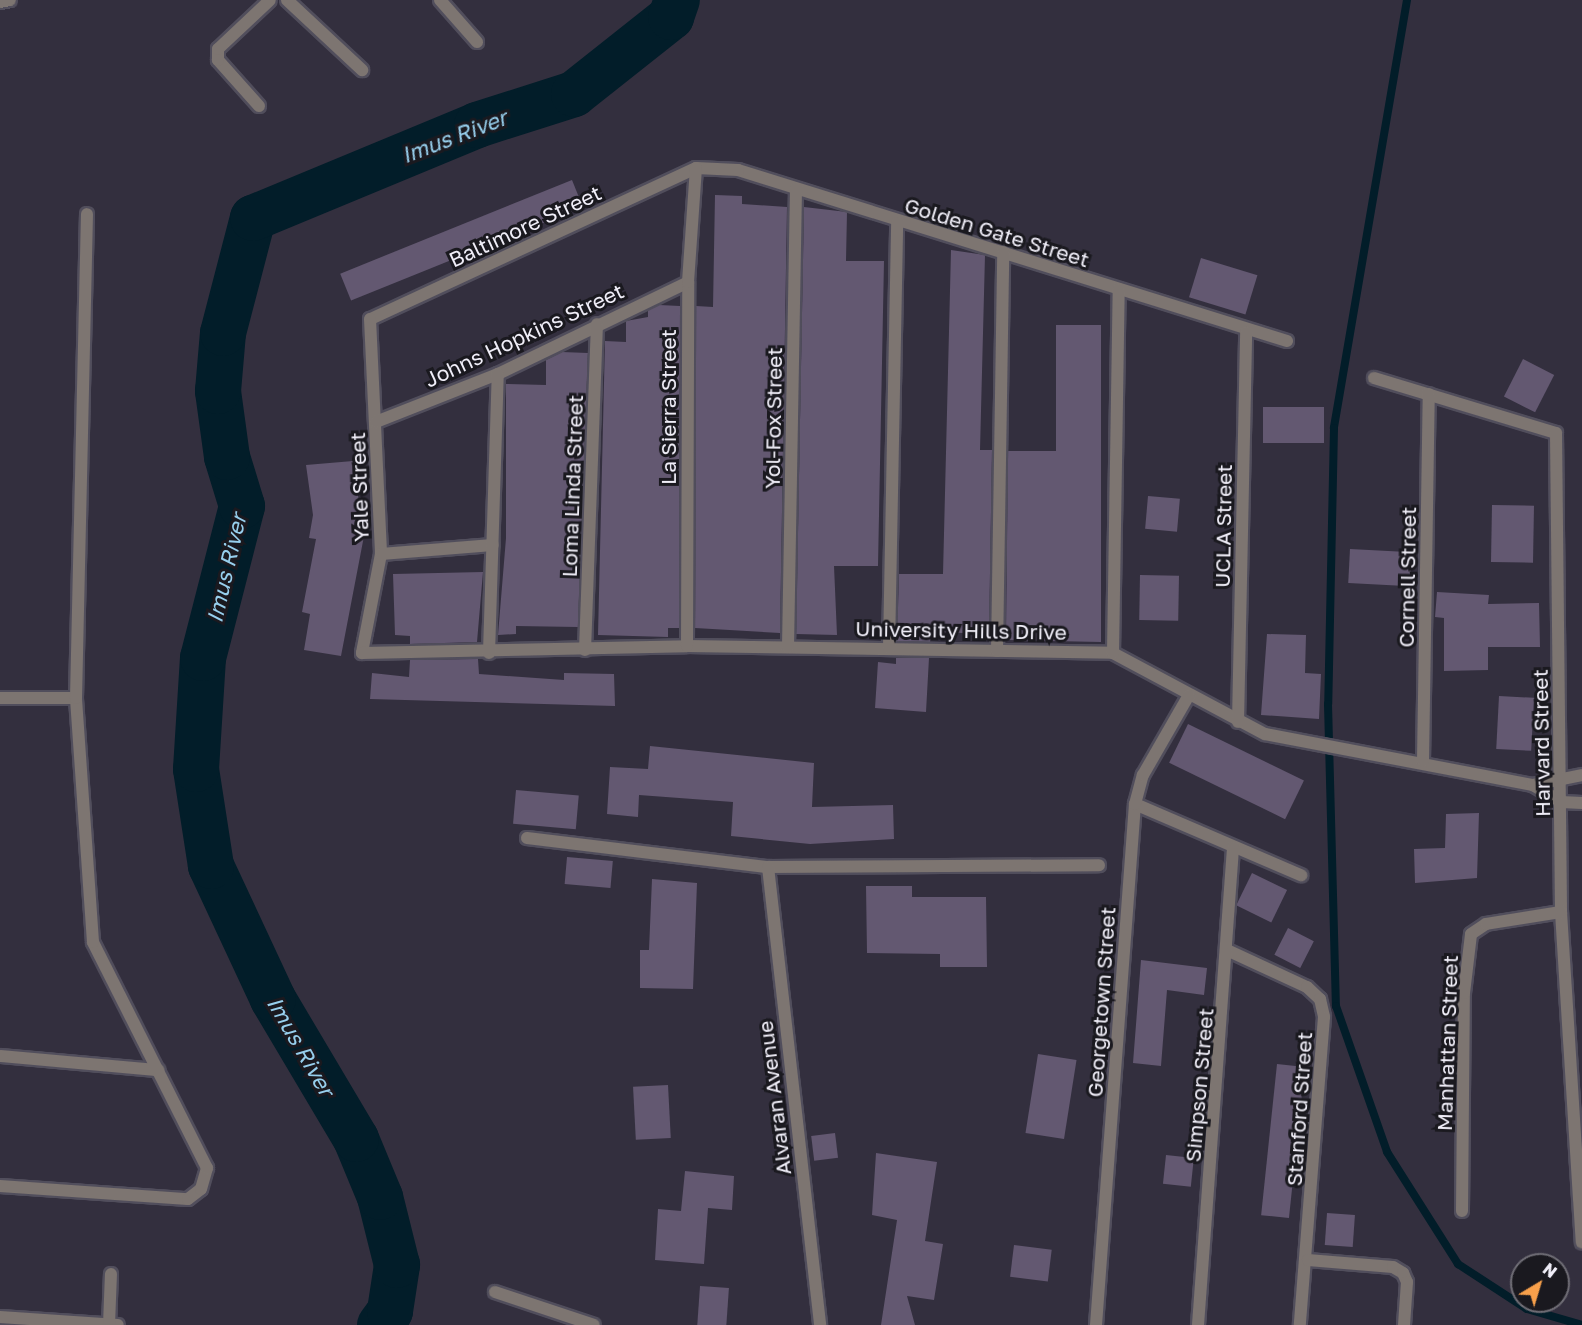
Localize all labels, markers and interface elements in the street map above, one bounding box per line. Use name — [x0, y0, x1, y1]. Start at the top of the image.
water label: Imus River — [397, 104, 511, 168]
street label: Baltimore Street — [445, 180, 605, 272]
street label: Golden Gate Street — [902, 192, 1092, 272]
street label: Johns Hopkins Street — [420, 278, 628, 392]
street label: La Sierra Street — [655, 329, 681, 485]
street label: Yol-Fox Street — [759, 347, 787, 489]
street label: Loma Linda Street — [556, 394, 588, 578]
street label: Yale Street — [344, 432, 374, 542]
street label: UCLA Street — [1209, 464, 1237, 588]
street label: Cornell Street — [1393, 506, 1421, 648]
water label: Imus River — [201, 511, 251, 625]
street label: University Hills Drive — [855, 616, 1067, 644]
street label: Harvard Street — [1527, 669, 1555, 817]
street label: Georgetown Street — [1082, 906, 1120, 1098]
street label: Manhattan Street — [1431, 955, 1463, 1131]
water label: Imus River — [262, 991, 340, 1101]
street label: Simpson Street — [1180, 1007, 1218, 1163]
street label: Alvaran Avenue — [752, 1020, 796, 1176]
street label: Stanford Street — [1281, 1031, 1317, 1187]
north arrow — [1510, 1253, 1570, 1313]
text: N — [1539, 1259, 1561, 1282]

